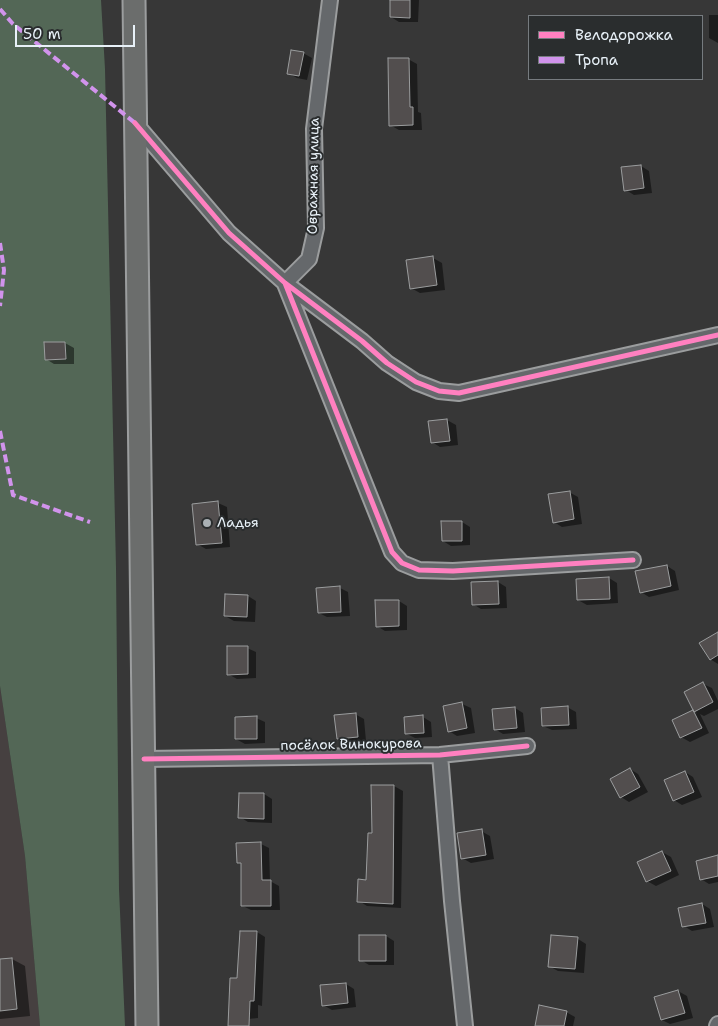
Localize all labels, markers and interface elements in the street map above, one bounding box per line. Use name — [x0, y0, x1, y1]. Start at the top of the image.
scale bar — [18, 15, 138, 47]
legend — [528, 15, 703, 80]
text: 50 m — [23, 24, 61, 44]
text: Велодорожка — [575, 25, 673, 45]
text: Тропа — [575, 50, 618, 70]
street label: Овражная улица — [305, 117, 323, 235]
place label: Ладья — [217, 515, 259, 531]
marker: Ладья — [201, 517, 213, 529]
street label: посёлок Винокурова — [280, 735, 422, 755]

